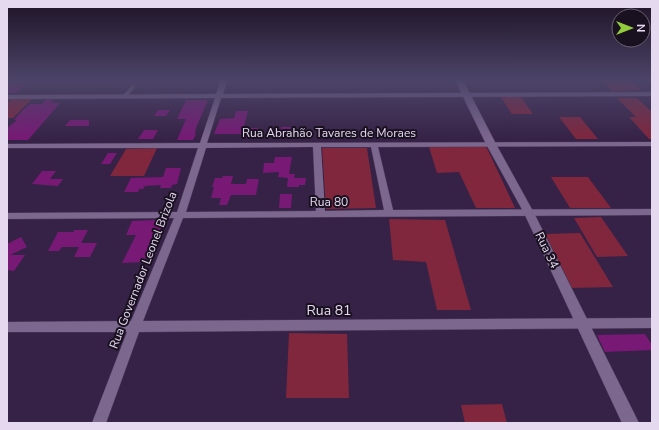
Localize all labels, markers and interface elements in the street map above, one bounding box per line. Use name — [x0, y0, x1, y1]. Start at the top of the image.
north arrow — [611, 8, 651, 48]
text: N — [633, 24, 648, 32]
street label: Rua Abrahão Tavares de Moraes — [242, 125, 416, 141]
street label: Rua Governador Leonel Brizola — [106, 189, 180, 351]
street label: Rua 80 — [310, 194, 348, 210]
street label: Rua 34 — [531, 229, 563, 271]
street label: Rua 81 — [306, 301, 352, 320]

